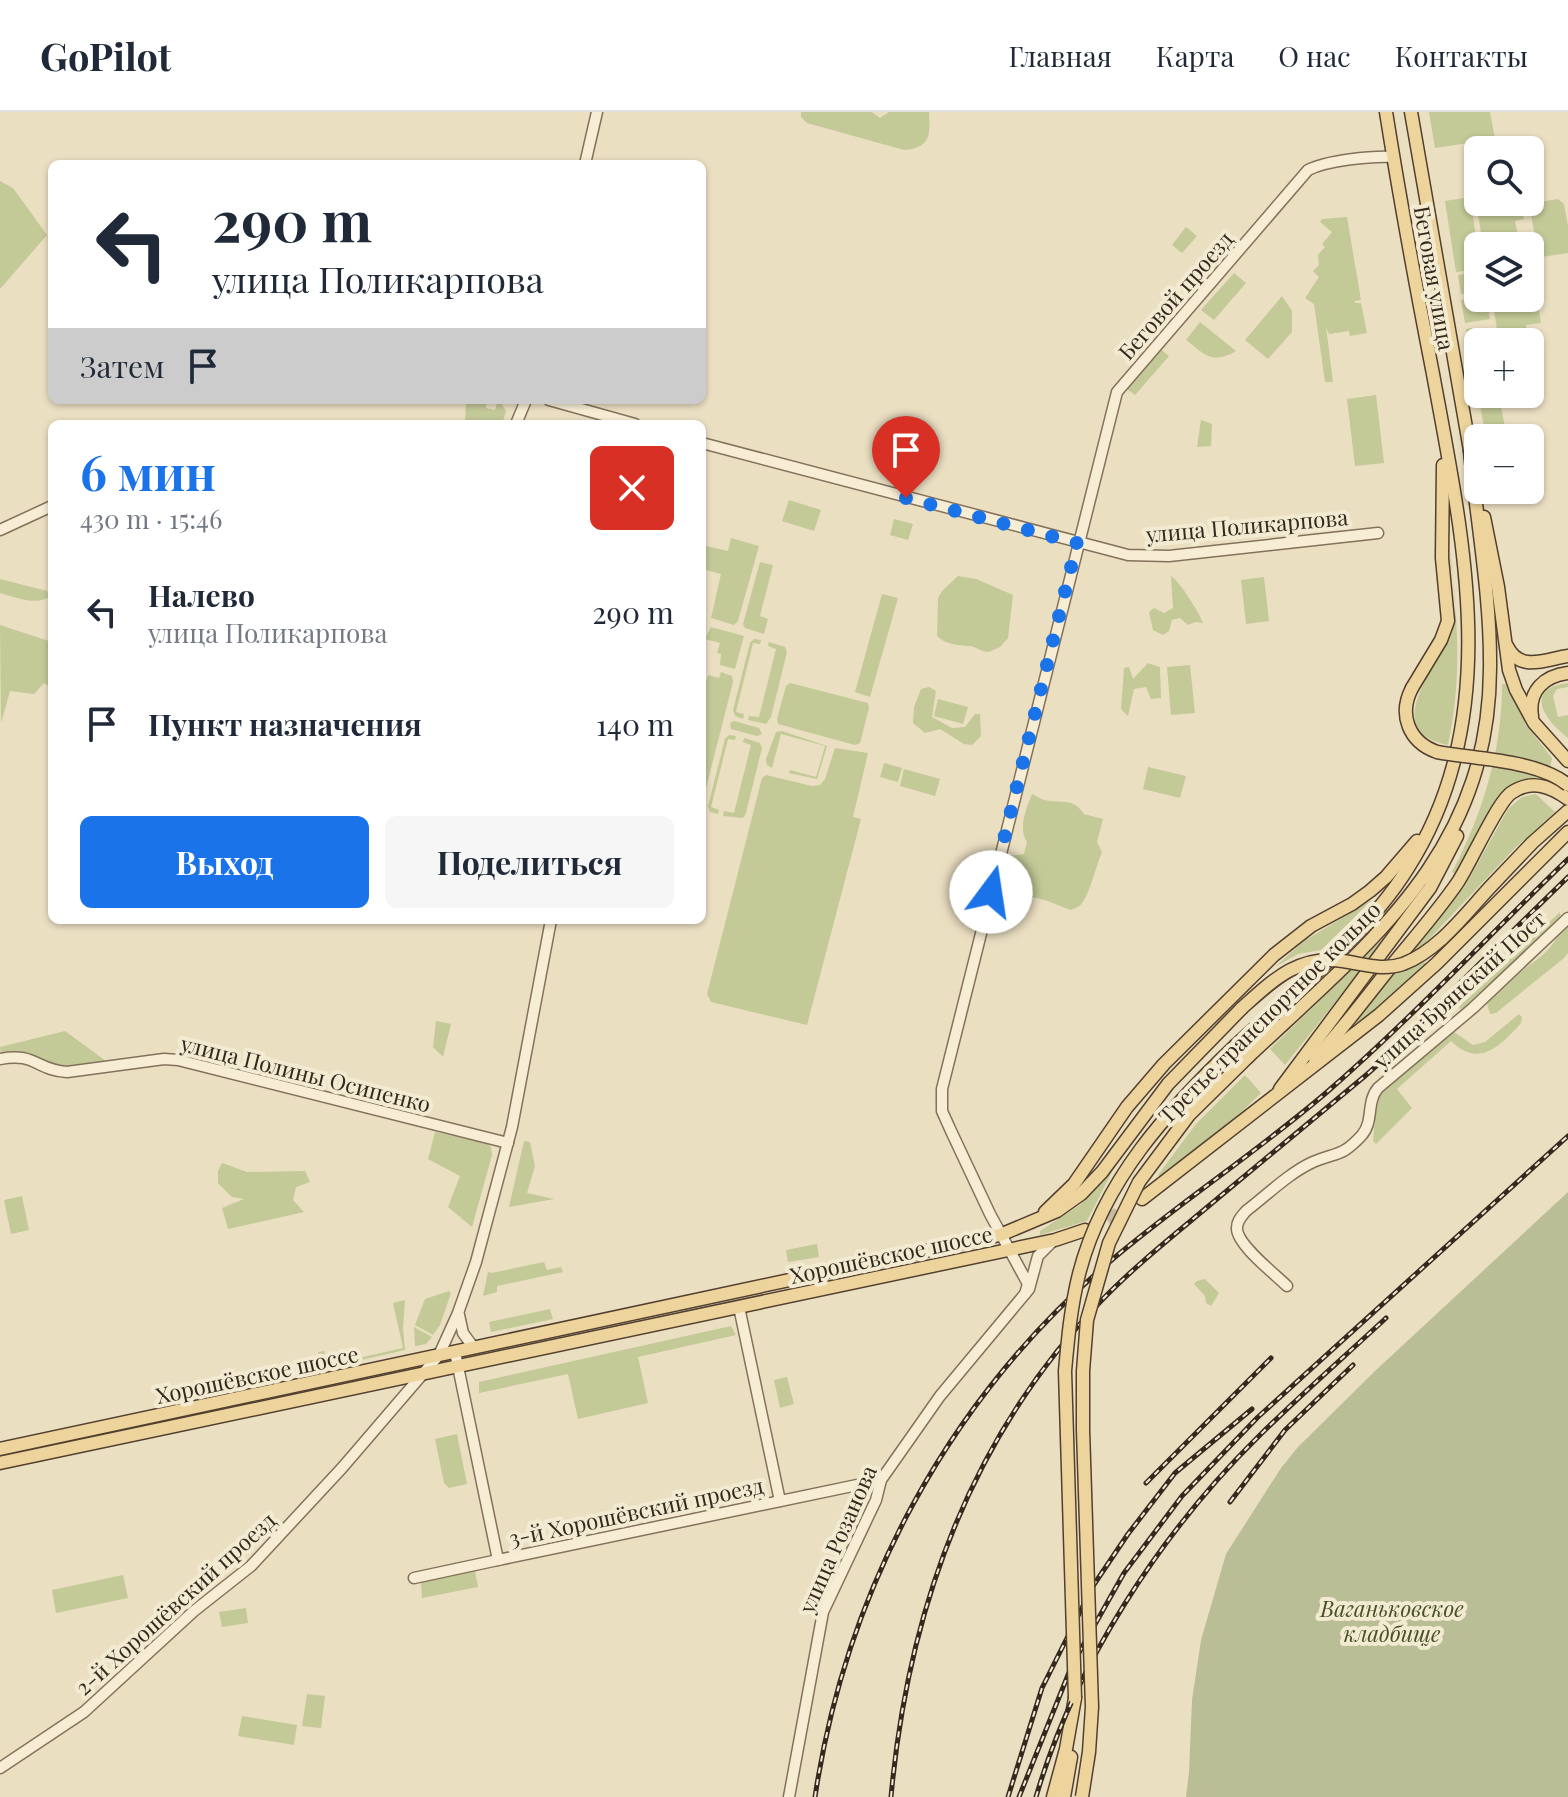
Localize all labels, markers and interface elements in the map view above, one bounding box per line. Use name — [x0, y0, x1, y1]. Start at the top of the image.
text: GoPilot — [40, 30, 171, 81]
text: Главная — [1009, 37, 1112, 74]
text: Карта — [1156, 37, 1234, 74]
text: О нас — [1278, 37, 1351, 74]
text: Контакты — [1395, 37, 1528, 74]
map controls — [1464, 136, 1544, 504]
button: search — [1464, 136, 1544, 216]
text: 290 m — [212, 182, 372, 257]
icon: left — [80, 192, 184, 296]
street label: Беговая улица — [1408, 203, 1462, 353]
street label: Беговой проезд — [1111, 224, 1239, 366]
button: layers — [1464, 232, 1544, 312]
text: улица Поликарпова — [212, 254, 544, 302]
button: + — [1464, 328, 1544, 408]
icon: arrive — [181, 344, 225, 388]
text: Затем — [80, 346, 165, 386]
pin — [872, 416, 940, 498]
button: − — [1464, 424, 1544, 504]
icon: arrive — [884, 428, 928, 472]
text: 6 мин — [80, 439, 216, 503]
button: close — [590, 446, 674, 530]
text: 430 m · 15:46 — [80, 501, 222, 536]
street label: улица Поликарпова — [1144, 501, 1349, 549]
text: Налево — [148, 575, 255, 615]
icon: left — [80, 590, 124, 634]
text: 290 m — [592, 592, 674, 632]
text: улица Поликарпова — [148, 615, 387, 650]
icon: arrive — [80, 702, 124, 746]
text: Пункт назначения — [148, 704, 422, 744]
text: 140 m — [596, 704, 674, 744]
button: Выход — [80, 816, 369, 908]
button: Поделиться — [385, 816, 674, 908]
position arrow — [949, 850, 1033, 934]
street label: Третье транспортное кольцо — [1151, 894, 1387, 1130]
street label: улица Брянский Пост — [1365, 903, 1552, 1075]
street label: улица Полины Осипенко — [177, 1027, 434, 1119]
street label: Хорошёвское шоссе — [787, 1218, 995, 1290]
street label: Хорошёвское шоссе — [153, 1338, 361, 1410]
street label: улица Розанова — [791, 1460, 883, 1619]
street label: 3-й Хорошёвский проезд — [506, 1469, 766, 1553]
street label: 2-й Хорошёвский проезд — [68, 1505, 282, 1701]
park label: Ваганьковское кладбище — [1319, 1593, 1464, 1648]

